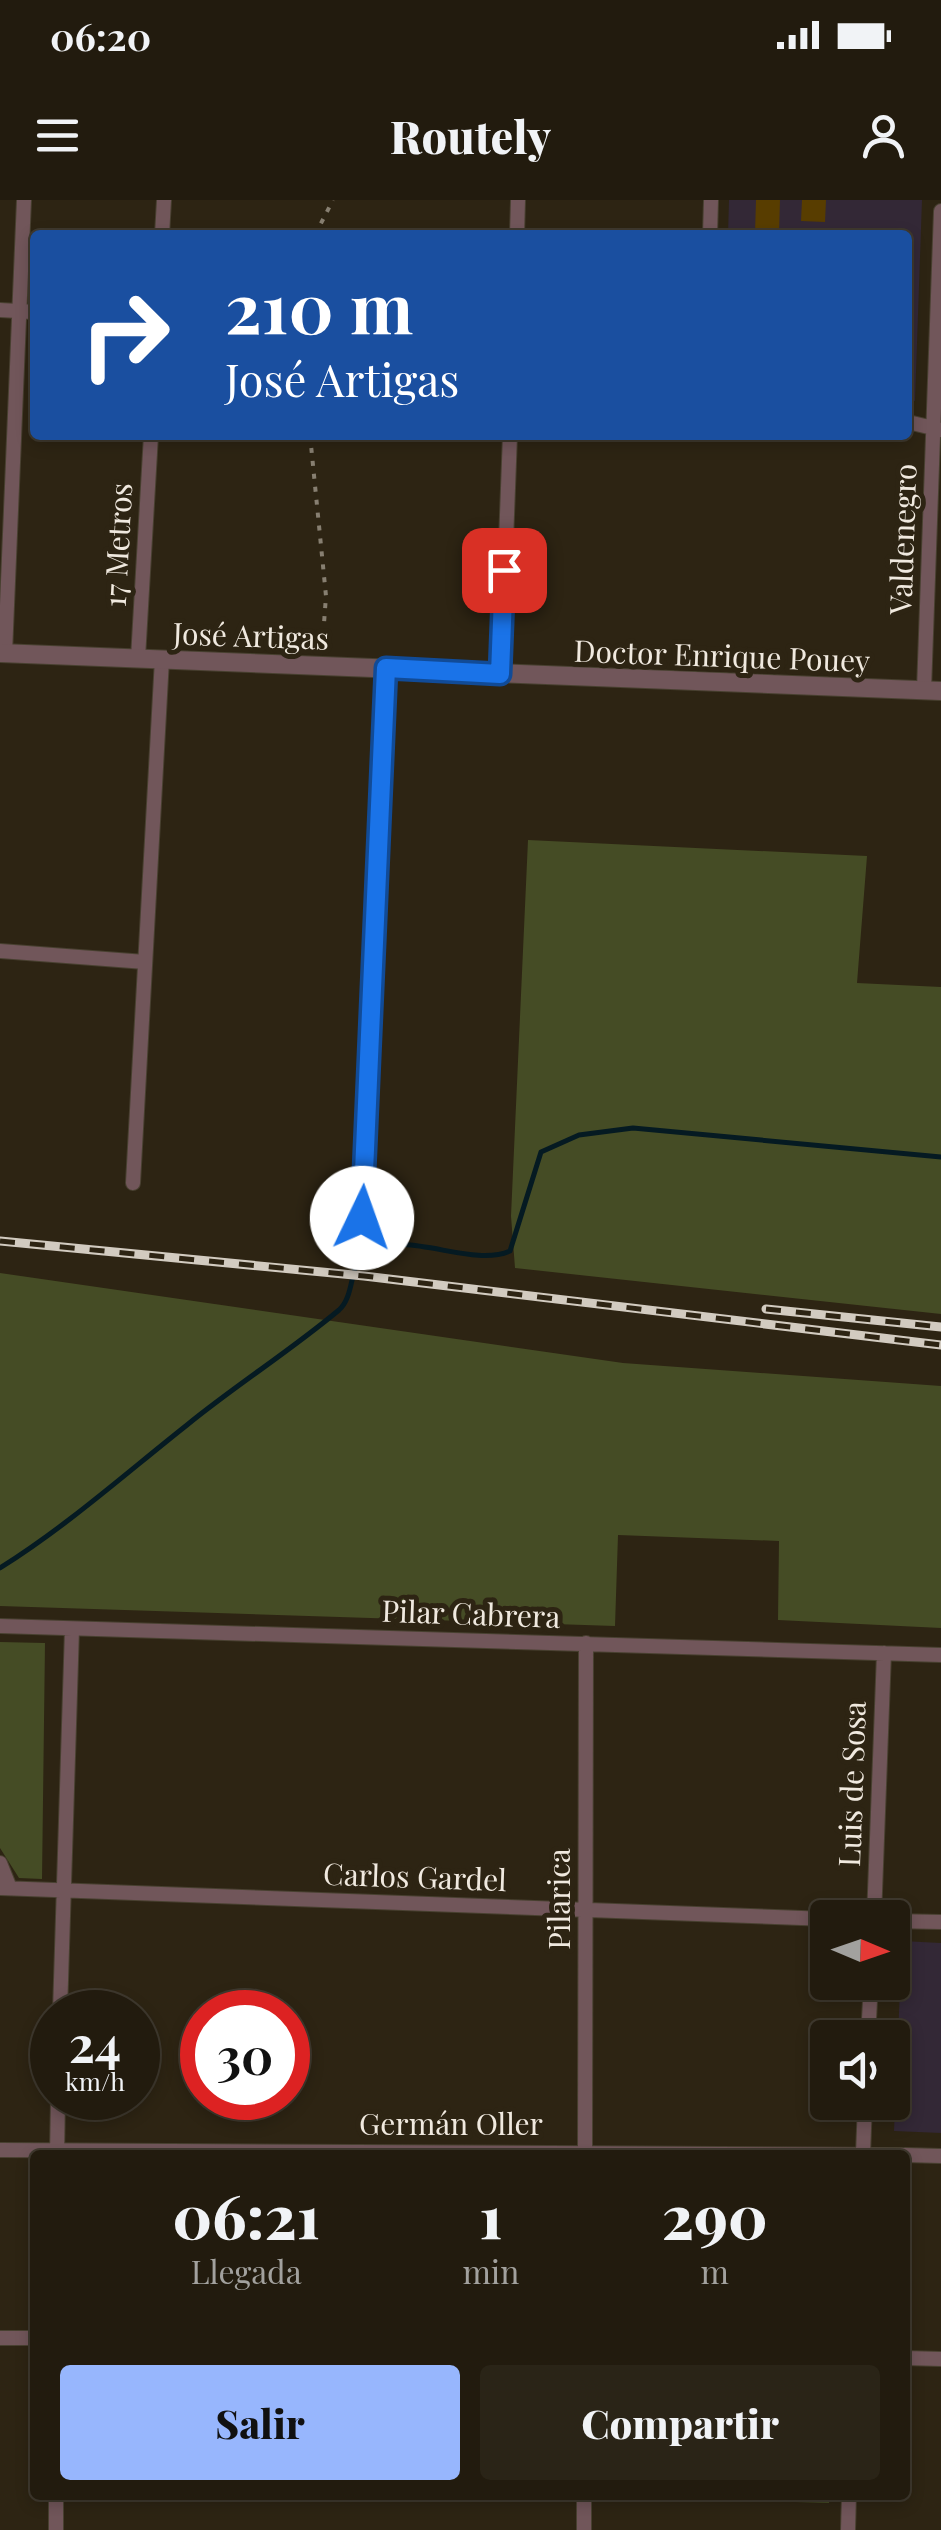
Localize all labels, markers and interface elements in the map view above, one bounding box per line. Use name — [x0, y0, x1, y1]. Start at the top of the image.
text: 06:20 — [50, 10, 151, 61]
text: Routely — [390, 105, 551, 165]
icon: menu — [30, 108, 85, 163]
icon: person — [856, 108, 911, 163]
text: 210 m — [225, 258, 413, 352]
icon: right — [60, 270, 190, 400]
text: José Artigas — [225, 348, 459, 408]
street label: Valdenegro — [879, 463, 925, 616]
street label: 17 Metros — [94, 482, 140, 608]
pin — [462, 528, 547, 613]
icon: arrive — [477, 543, 532, 598]
street label: José Artigas — [171, 612, 330, 658]
street label: Doctor Enrique Pouey — [573, 630, 871, 680]
position arrow — [310, 1166, 414, 1270]
street label: Pilar Cabrera — [381, 1590, 561, 1636]
street label: Luis de Sosa — [828, 1700, 874, 1868]
street label: Pilarica — [538, 1848, 578, 1950]
street label: Carlos Gardel — [322, 1853, 508, 1899]
north arrow — [810, 1900, 910, 2000]
map controls — [810, 1900, 910, 2120]
speed limit sign: 30 — [180, 1990, 310, 2120]
text: 24 — [69, 2009, 121, 2076]
button: sound — [810, 2020, 910, 2120]
text: km/h — [65, 2064, 125, 2097]
street label: Germán Oller — [359, 2103, 543, 2143]
text: 06:21 — [172, 2174, 320, 2254]
text: 1 — [479, 2174, 502, 2254]
text: 290 — [662, 2174, 768, 2254]
text: Llegada — [191, 2249, 302, 2292]
text: min — [462, 2249, 519, 2292]
text: m — [700, 2249, 729, 2292]
button: Salir — [60, 2365, 460, 2480]
button: Compartir — [480, 2365, 880, 2480]

